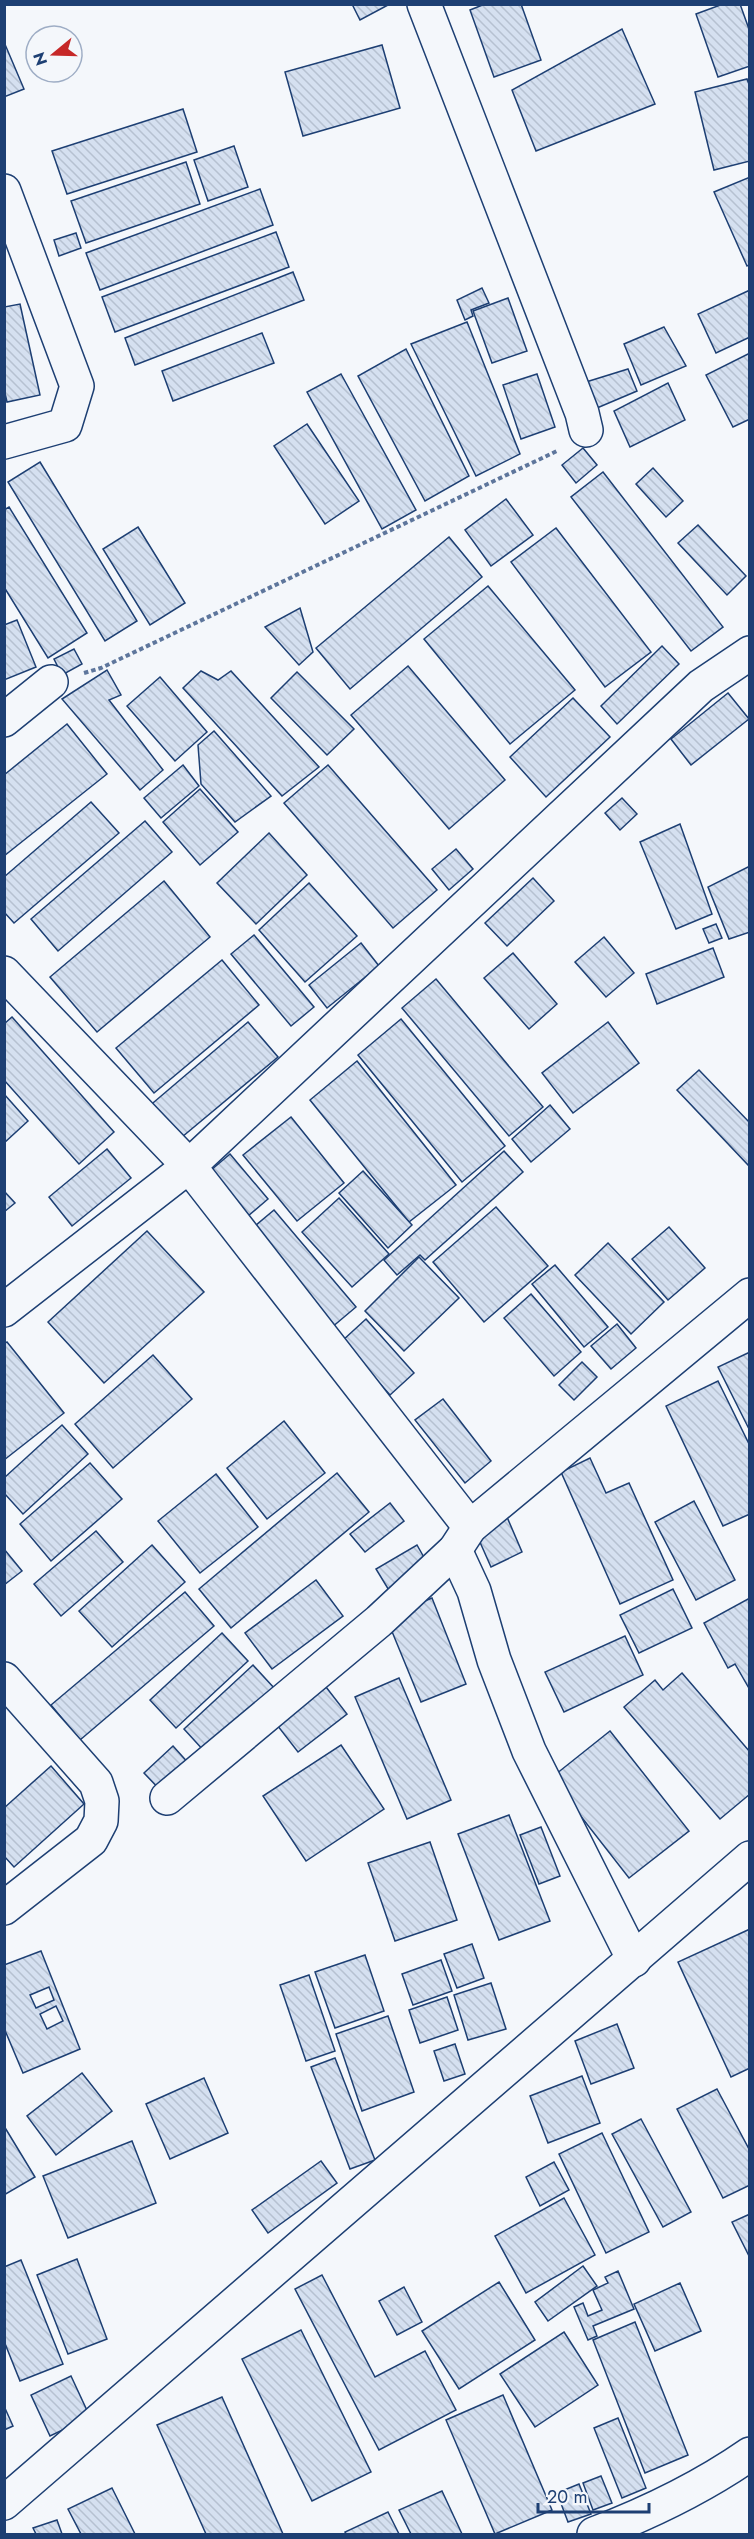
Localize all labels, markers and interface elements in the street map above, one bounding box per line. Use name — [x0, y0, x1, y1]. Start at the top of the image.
north arrow — [24, 24, 84, 84]
text: N — [27, 49, 53, 68]
scale bar — [538, 2476, 649, 2514]
text: 20 m — [547, 2484, 587, 2510]

